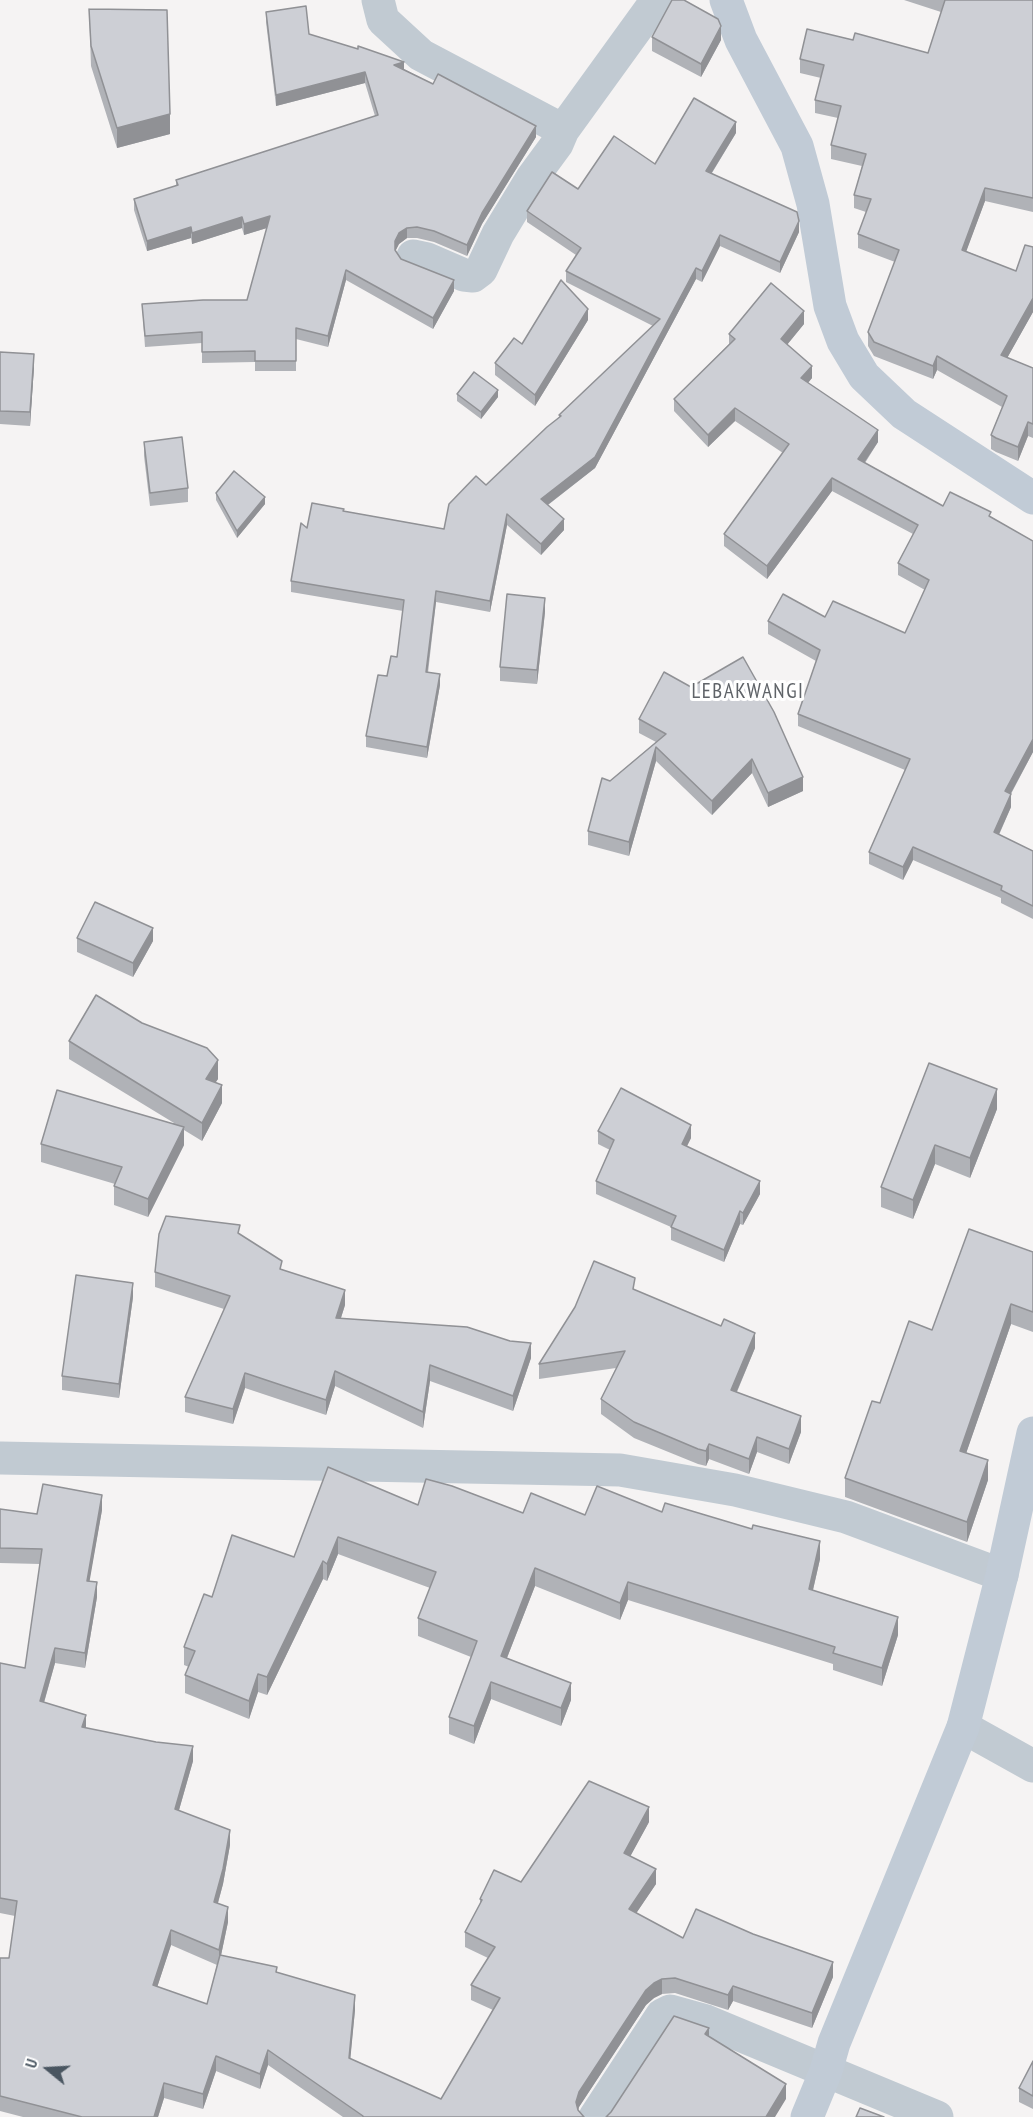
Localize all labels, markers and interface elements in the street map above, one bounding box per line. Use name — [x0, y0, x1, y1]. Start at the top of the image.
district label: LEBAKWANGI — [692, 679, 804, 705]
north arrow — [18, 2039, 78, 2099]
text: U — [20, 2056, 42, 2070]

